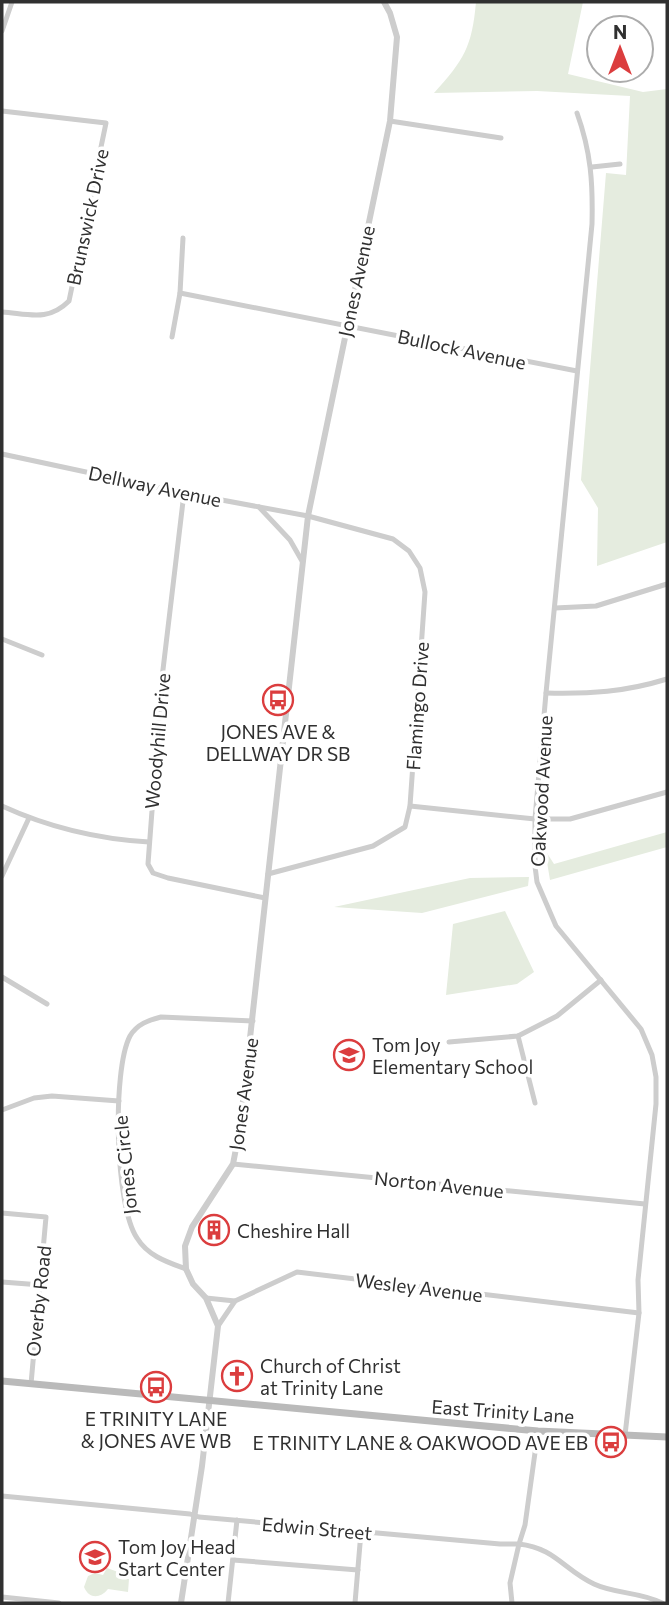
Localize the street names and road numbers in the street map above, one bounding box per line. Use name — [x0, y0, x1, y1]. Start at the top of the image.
street label: Brunswick Drive — [61, 147, 113, 287]
street label: Jones Avenue — [333, 223, 379, 339]
street label: Bullock Avenue — [396, 324, 528, 374]
street label: Dellway Avenue — [86, 461, 224, 511]
street label: Flamingo Drive — [401, 641, 433, 771]
street label: Woodyhill Drive — [140, 672, 174, 810]
street label: Oakwood Avenue — [526, 715, 556, 867]
street label: Jones Avenue — [224, 1036, 262, 1152]
street label: Jones Circle — [108, 1114, 142, 1216]
street label: Norton Avenue — [373, 1166, 505, 1202]
street label: Overby Road — [21, 1244, 55, 1358]
street label: Wesley Avenue — [354, 1268, 484, 1306]
street label: East Trinity Lane — [431, 1395, 575, 1427]
street label: Edwin Street — [261, 1512, 373, 1544]

